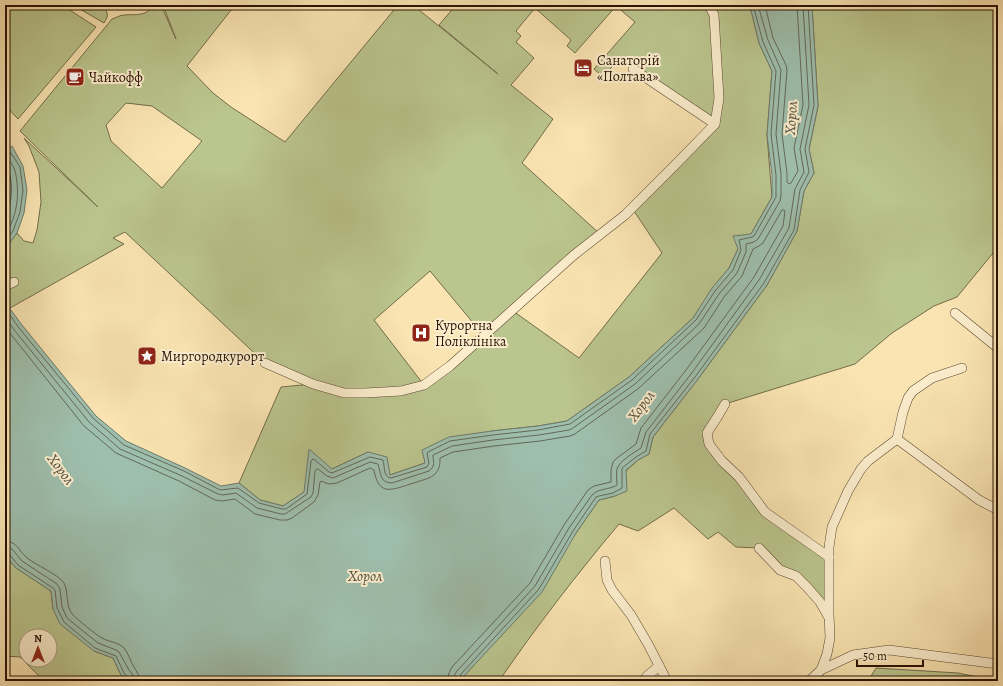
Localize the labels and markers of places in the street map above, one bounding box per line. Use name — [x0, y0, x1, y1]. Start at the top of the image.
place label: Санаторій «Полтава» — [597, 51, 660, 86]
hotel icon: Санаторій «Полтава» — [572, 57, 594, 79]
cafe icon: Чайкофф — [64, 66, 86, 88]
place label: Чайкофф — [89, 68, 143, 87]
place label: Курортна Поліклініка — [435, 316, 507, 351]
hospital icon: Курортна Поліклініка — [410, 322, 432, 344]
place icon: Миргородкурорт — [136, 345, 158, 367]
place label: Миргородкурорт — [161, 347, 264, 366]

